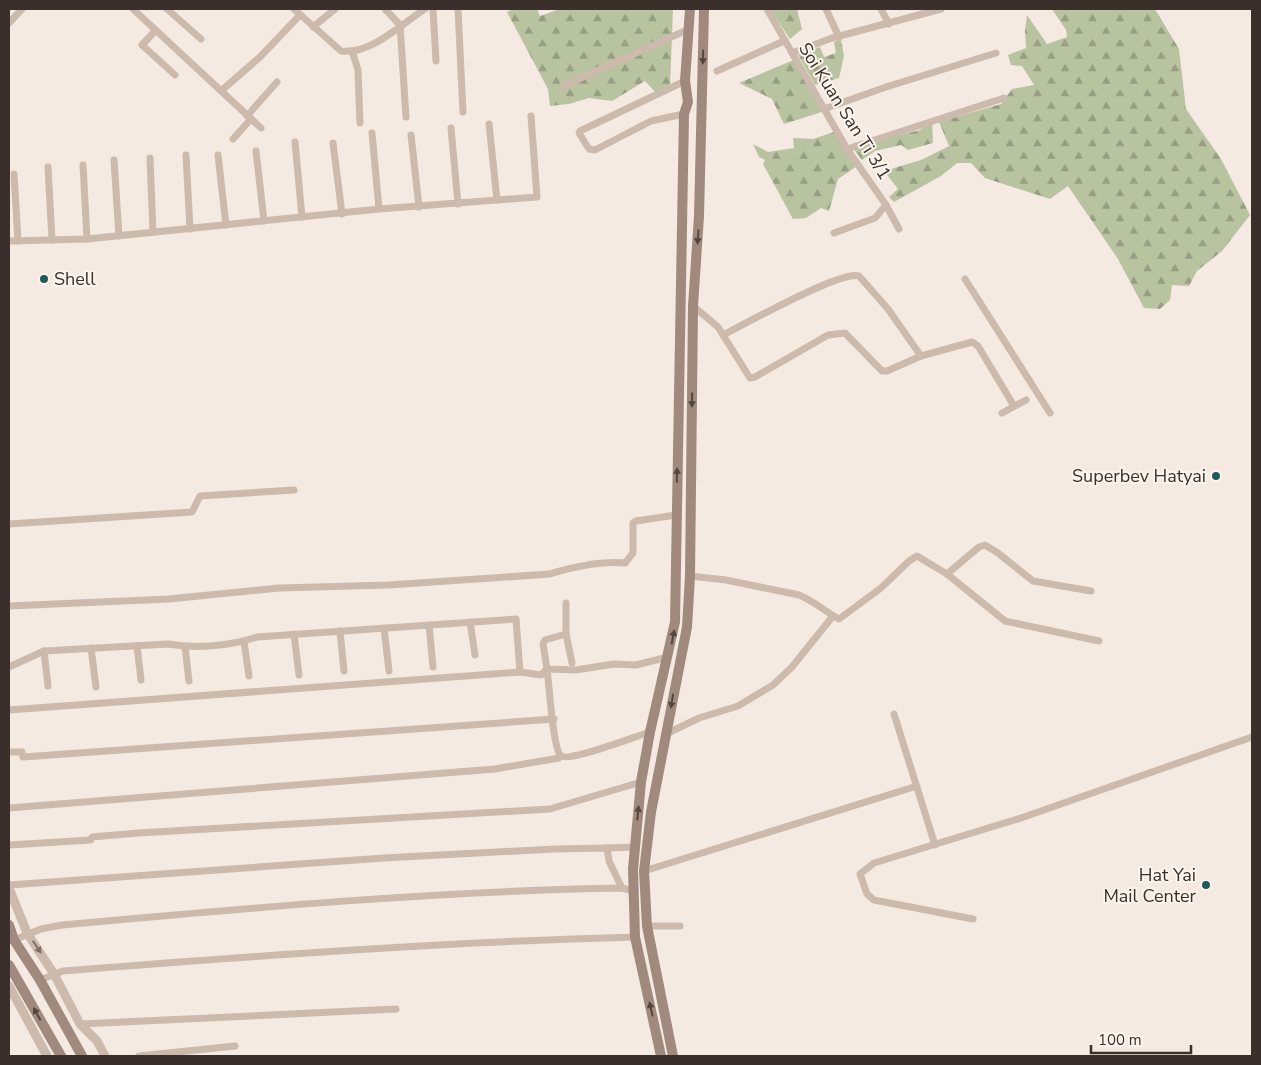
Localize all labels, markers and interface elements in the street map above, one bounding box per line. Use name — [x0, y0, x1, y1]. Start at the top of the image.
street label: Soi Kuan San Ti 3/1 — [793, 38, 897, 184]
one-way arrow — [699, 50, 707, 66]
one-way arrow — [693, 230, 701, 246]
place label: Shell — [54, 267, 96, 291]
marker: Shell — [38, 273, 50, 285]
one-way arrow — [688, 392, 696, 408]
place label: Superbev Hatyai — [1072, 464, 1206, 488]
one-way arrow — [673, 466, 681, 482]
marker: Superbev Hatyai — [1210, 470, 1222, 482]
one-way arrow — [669, 628, 677, 644]
one-way arrow — [668, 693, 676, 709]
one-way arrow — [634, 805, 642, 821]
place label: Hat Yai Mail Center — [1103, 863, 1197, 908]
marker: Hat Yai Mail Center — [1200, 879, 1212, 891]
one-way arrow — [32, 941, 41, 954]
one-way arrow — [647, 1001, 655, 1016]
one-way arrow — [33, 1006, 41, 1021]
scale bar — [1091, 1022, 1191, 1054]
text: 100 m — [1098, 1030, 1142, 1050]

